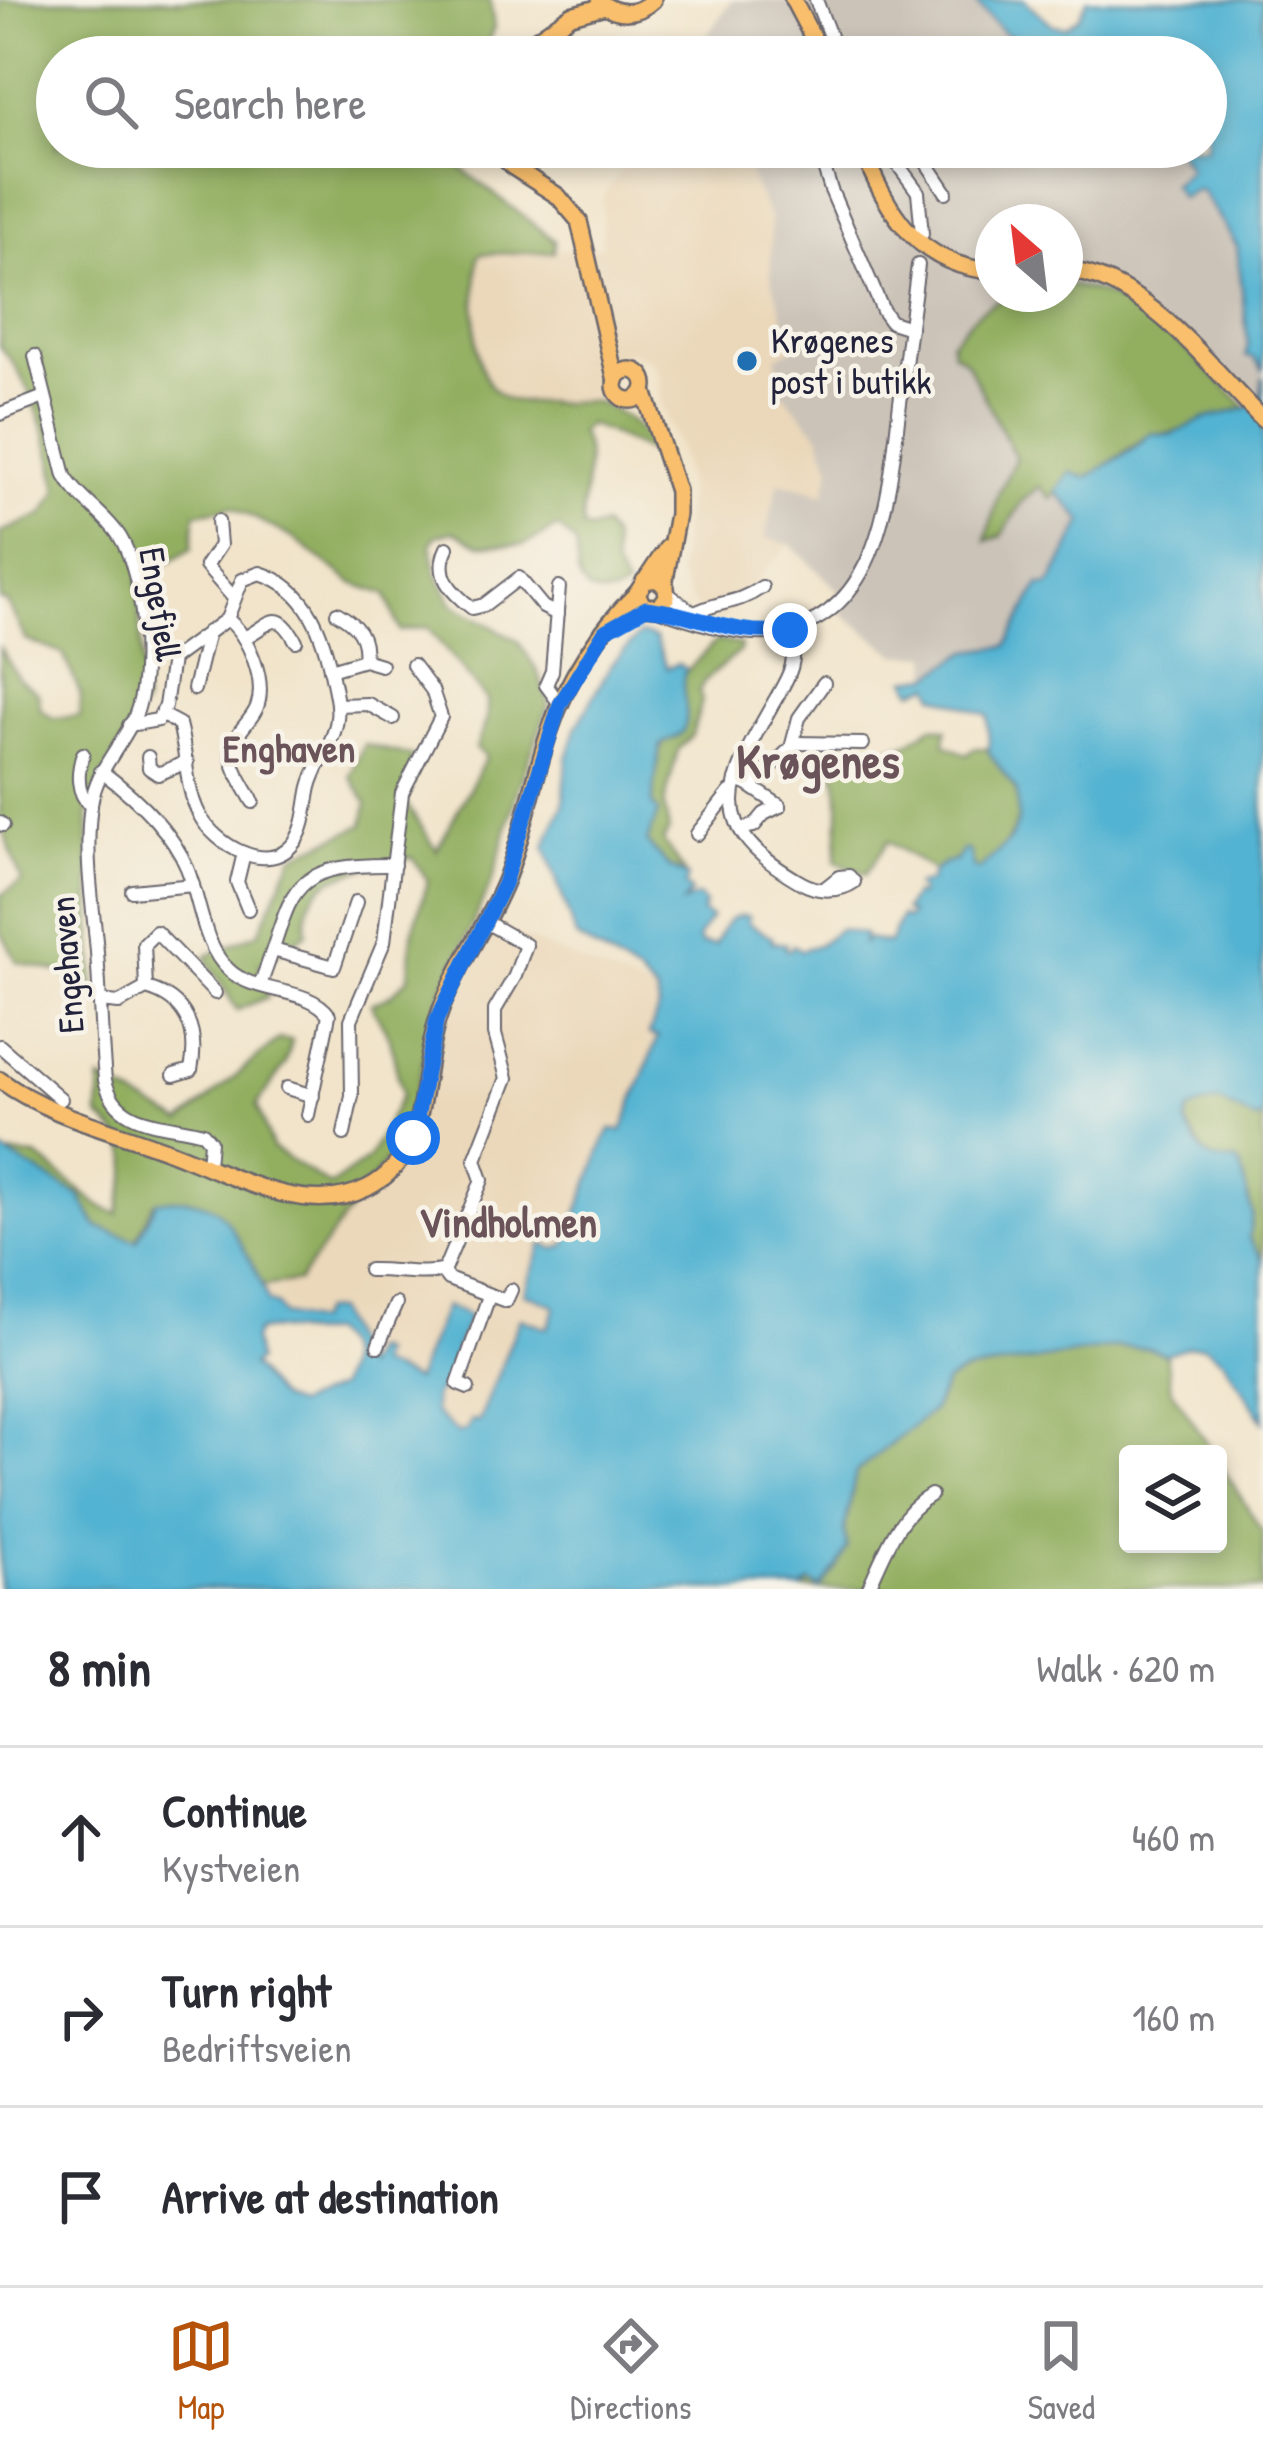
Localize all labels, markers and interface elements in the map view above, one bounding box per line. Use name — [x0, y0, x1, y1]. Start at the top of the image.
search box — [36, 36, 1227, 168]
icon: search — [78, 69, 144, 135]
text: Search here — [174, 72, 366, 133]
north arrow — [975, 204, 1083, 312]
place label: Krøgenes post i butikk — [771, 315, 931, 405]
marker: Krøgenes post i butikk — [734, 348, 760, 374]
street label: Engefjell — [128, 544, 195, 664]
route end — [763, 603, 817, 657]
district label: Enghaven — [223, 721, 355, 775]
district label: Krøgenes — [736, 728, 900, 794]
street label: Engehaven — [36, 895, 95, 1035]
route start — [386, 1111, 440, 1165]
district label: Vindholmen — [419, 1193, 597, 1250]
map controls — [1119, 1445, 1227, 1553]
button: layers — [1119, 1445, 1227, 1553]
text: 8 min — [48, 1633, 151, 1702]
text: Walk · 620 m — [1037, 1641, 1215, 1694]
text: Continue — [162, 1780, 307, 1841]
icon: ahead — [48, 1804, 114, 1870]
text: 460 m — [1132, 1810, 1215, 1863]
text: Kystveien — [162, 1841, 300, 1894]
text: Turn right — [162, 1960, 331, 2021]
icon: right — [48, 1984, 114, 2050]
text: 160 m — [1132, 1990, 1215, 2043]
text: Bedriftsveien — [162, 2021, 352, 2074]
icon: arrive — [48, 2164, 114, 2230]
text: Arrive at destination — [162, 2166, 499, 2227]
tab: Map — [168, 2313, 234, 2429]
tab: Directions — [570, 2313, 692, 2429]
tab: Saved — [1028, 2313, 1095, 2429]

